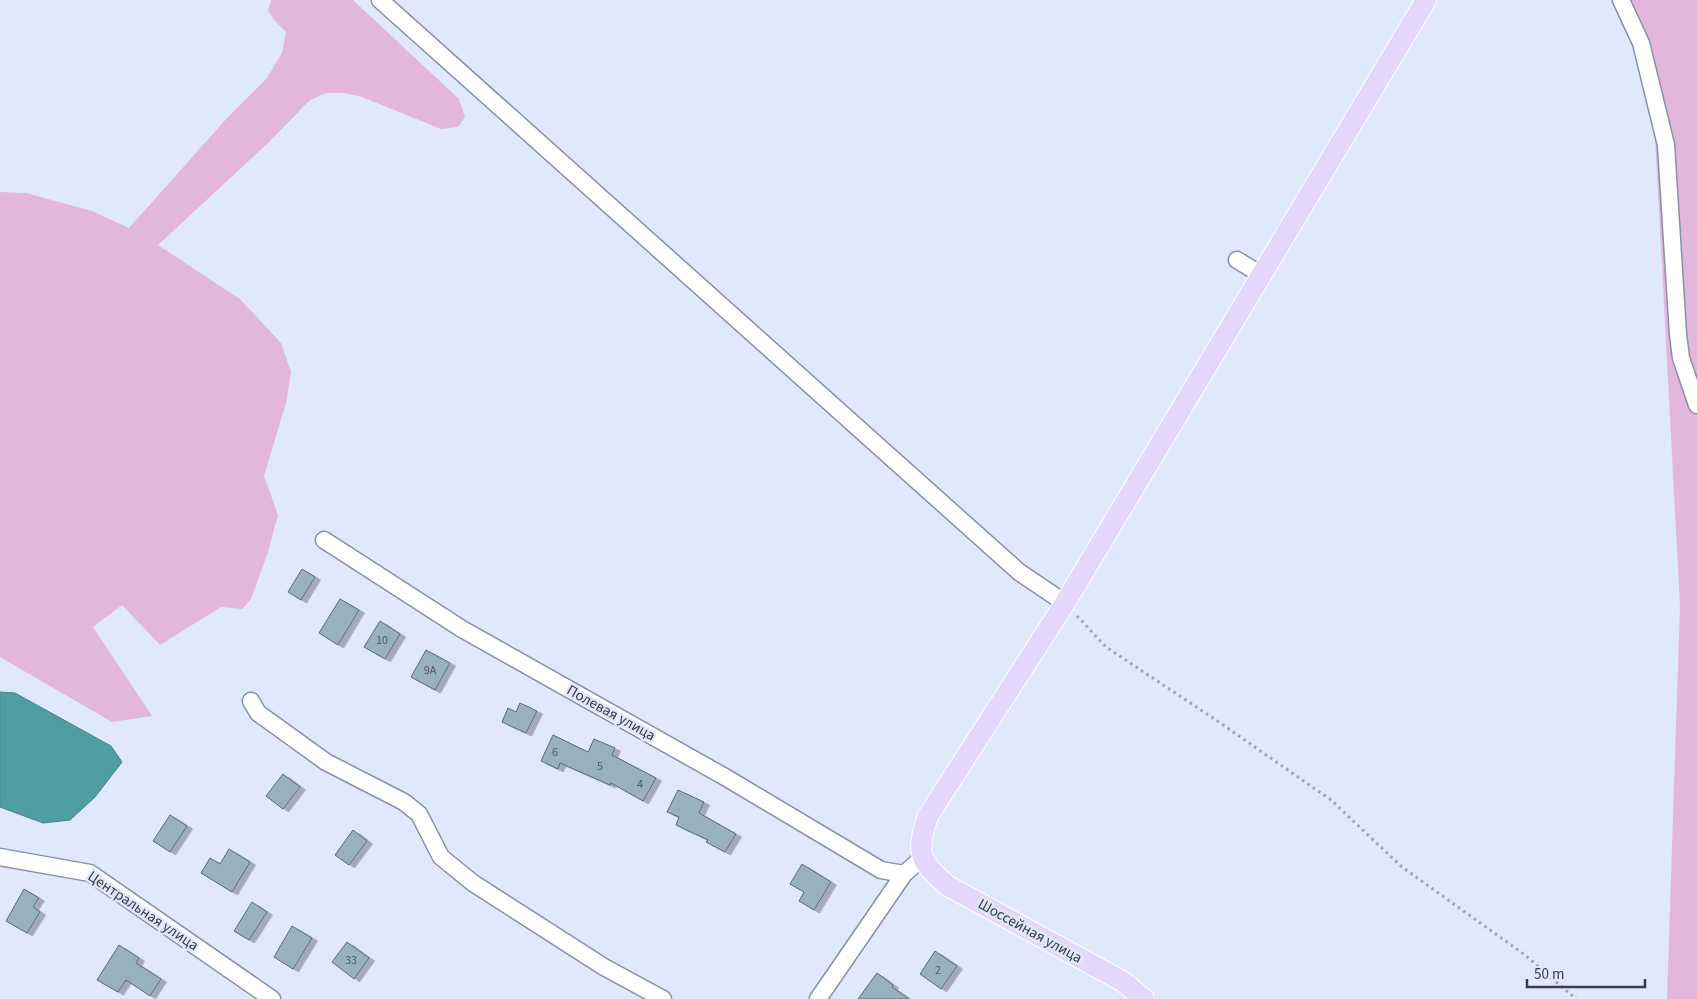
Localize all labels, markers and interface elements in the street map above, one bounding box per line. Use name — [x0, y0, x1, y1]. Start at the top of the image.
house number: 10 — [376, 632, 388, 649]
house number: 9А — [424, 662, 437, 679]
street label: Полевая улица — [563, 680, 659, 746]
house number: 6 — [552, 744, 558, 761]
house number: 5 — [597, 758, 603, 775]
house number: 4 — [637, 776, 643, 793]
street label: Центральная улица — [83, 866, 203, 956]
street label: Шоссейная улица — [974, 894, 1086, 968]
house number: 33 — [345, 952, 357, 969]
scale bar — [1527, 956, 1644, 988]
house number: 2 — [935, 962, 941, 979]
text: 50 m — [1534, 964, 1564, 985]

